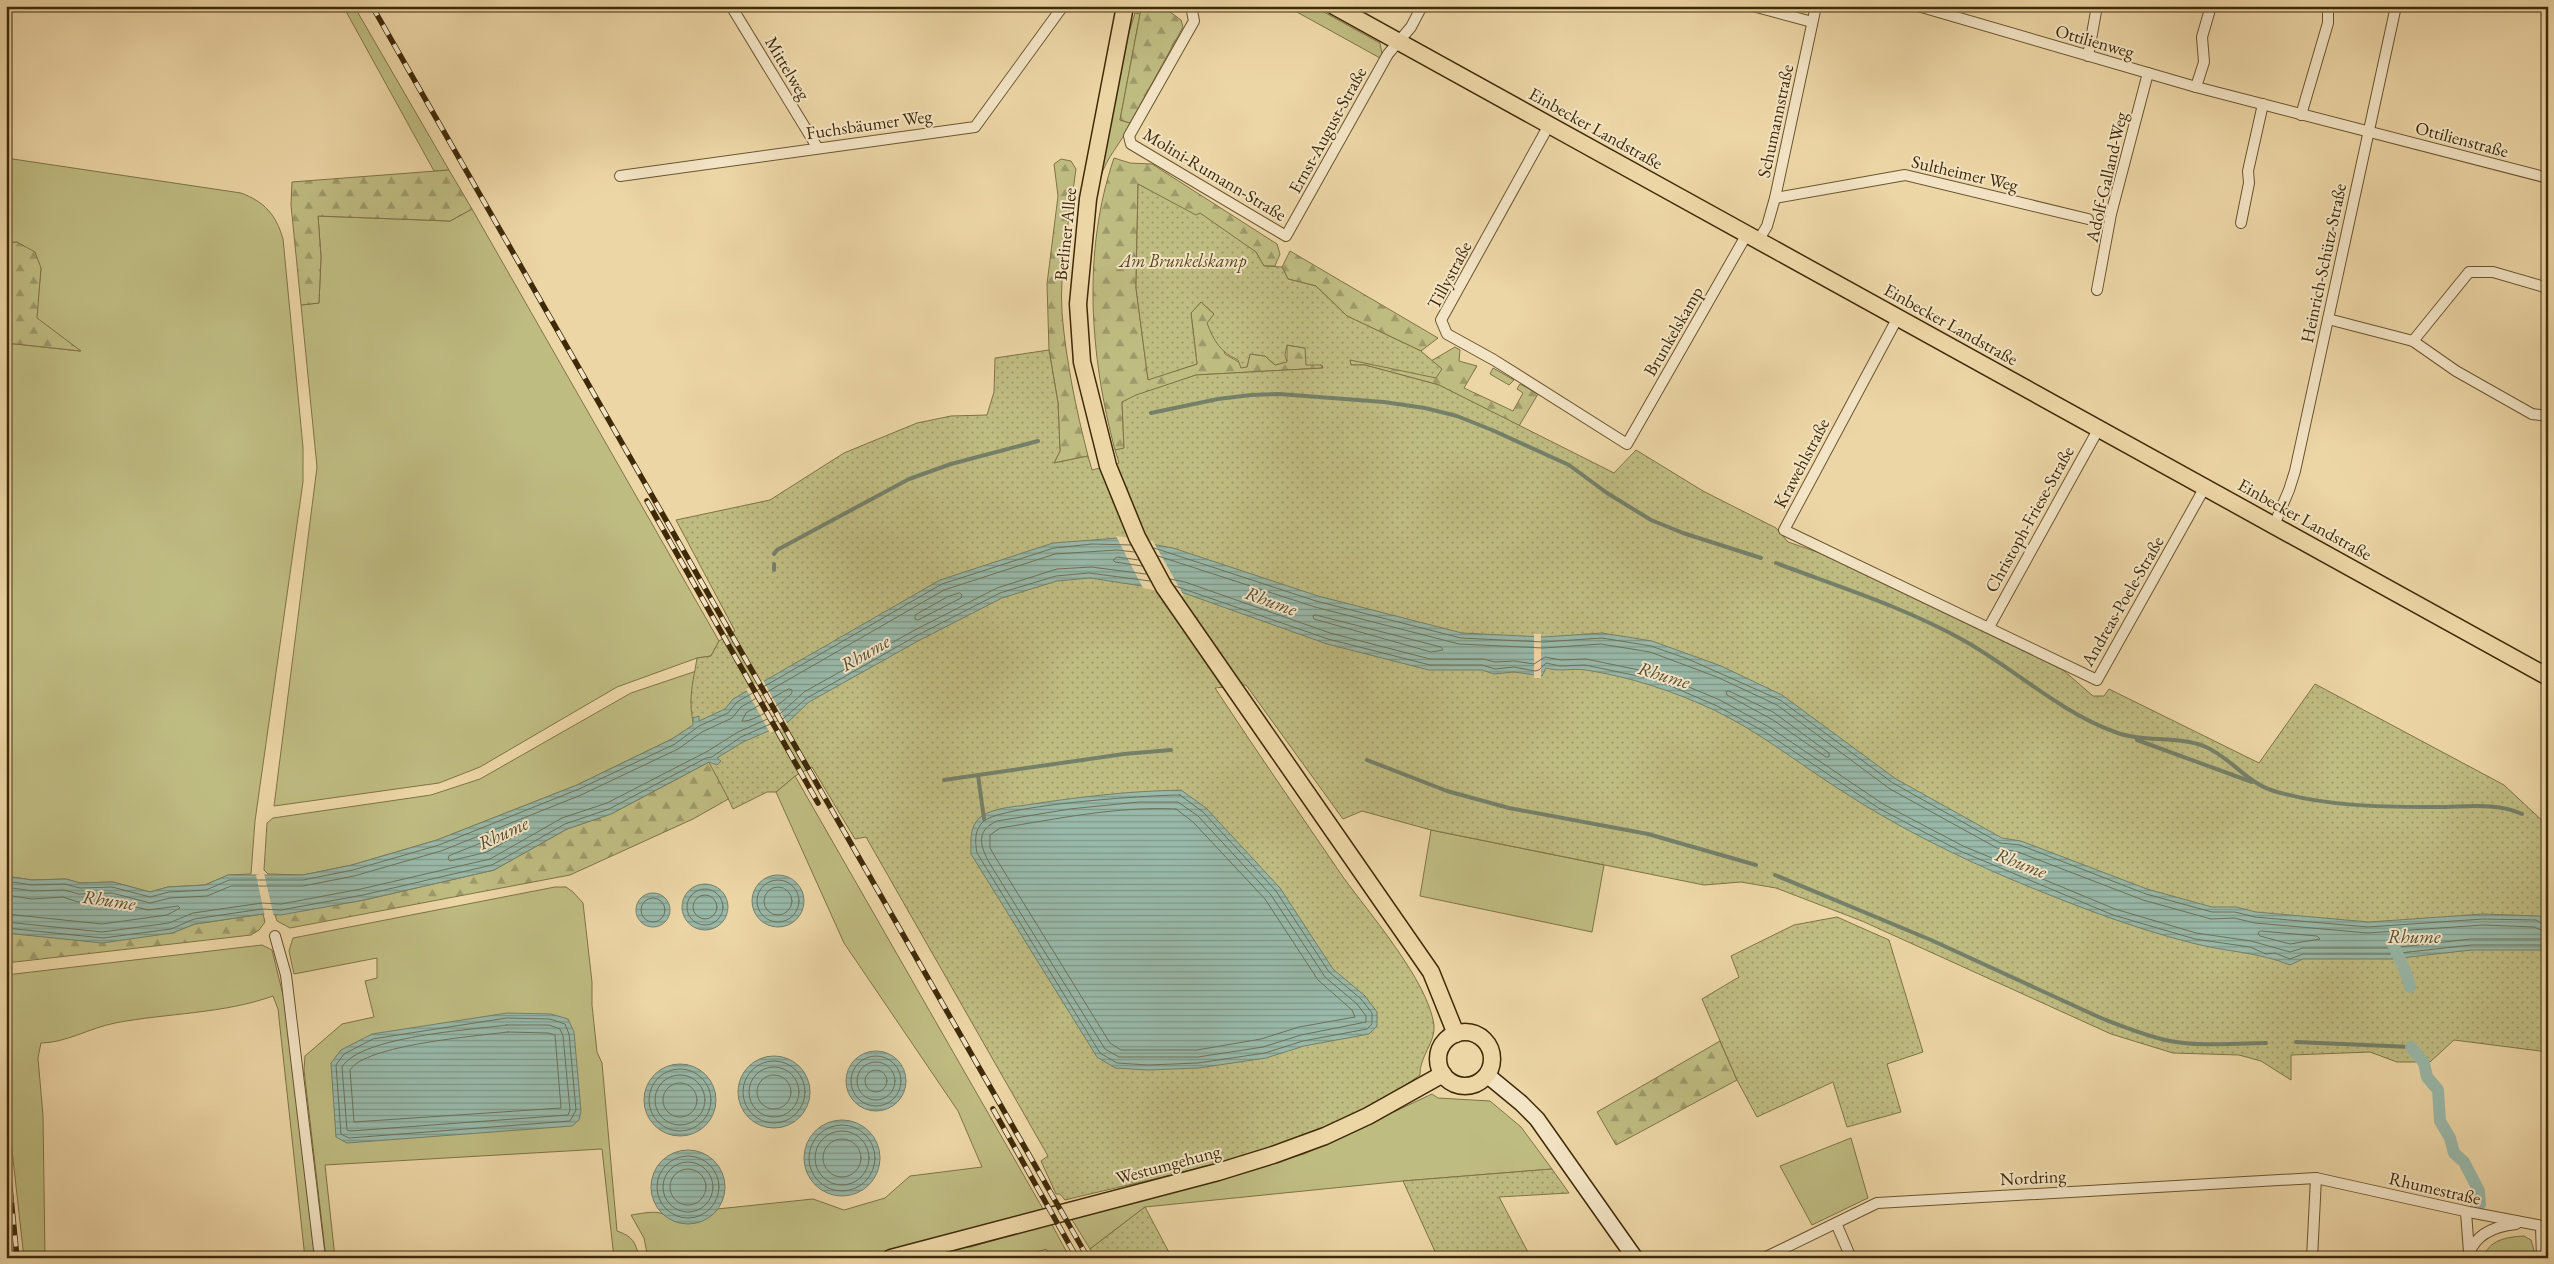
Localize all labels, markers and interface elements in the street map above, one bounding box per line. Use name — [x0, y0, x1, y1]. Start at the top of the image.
street label: Ottilienweg — [2053, 19, 2137, 63]
street label: Mittelweg — [760, 32, 816, 104]
street label: Schumannstraße — [1752, 62, 1798, 180]
street label: Ernst-August-Straße — [1283, 63, 1371, 197]
street label: Einbecker Landstraße — [1525, 82, 1667, 174]
street label: Fuchsbäumer Weg — [805, 104, 934, 144]
street label: Adolf-Galland-Weg — [2080, 109, 2132, 245]
street label: Ottilienstraße — [2413, 116, 2511, 162]
street label: Molini-Rumann-Straße — [1139, 122, 1291, 226]
street label: Sultheimer Weg — [1909, 150, 2021, 196]
street label: Heinrich-Schütz-Straße — [2295, 181, 2351, 345]
street label: Berliner Allee — [1049, 186, 1081, 282]
street label: Tillystraße — [1422, 237, 1476, 313]
park label: Am Brunkelskamp — [1118, 249, 1247, 273]
street label: Einbecker Landstraße — [1880, 278, 2022, 370]
street label: Brunkelskamp — [1638, 282, 1708, 380]
street label: Krawehlstraße — [1768, 414, 1834, 512]
street label: Christoph-Friese-Straße — [1979, 442, 2079, 596]
street label: Einbecker Landstraße — [2234, 473, 2376, 565]
street label: Andreas-Poele-Straße — [2075, 532, 2169, 671]
water label: Rhume — [1242, 580, 1301, 622]
water label: Rhume — [836, 629, 895, 677]
water label: Rhume — [1635, 655, 1694, 695]
water label: Rhume — [474, 810, 533, 856]
water label: Rhume — [1992, 842, 2051, 884]
water label: Rhume — [81, 884, 138, 916]
water label: Rhume — [2387, 924, 2441, 949]
street label: Westumgehung — [1113, 1139, 1223, 1189]
street label: Nordring — [1999, 1164, 2067, 1190]
street label: Rhumestraße — [2387, 1166, 2483, 1210]

